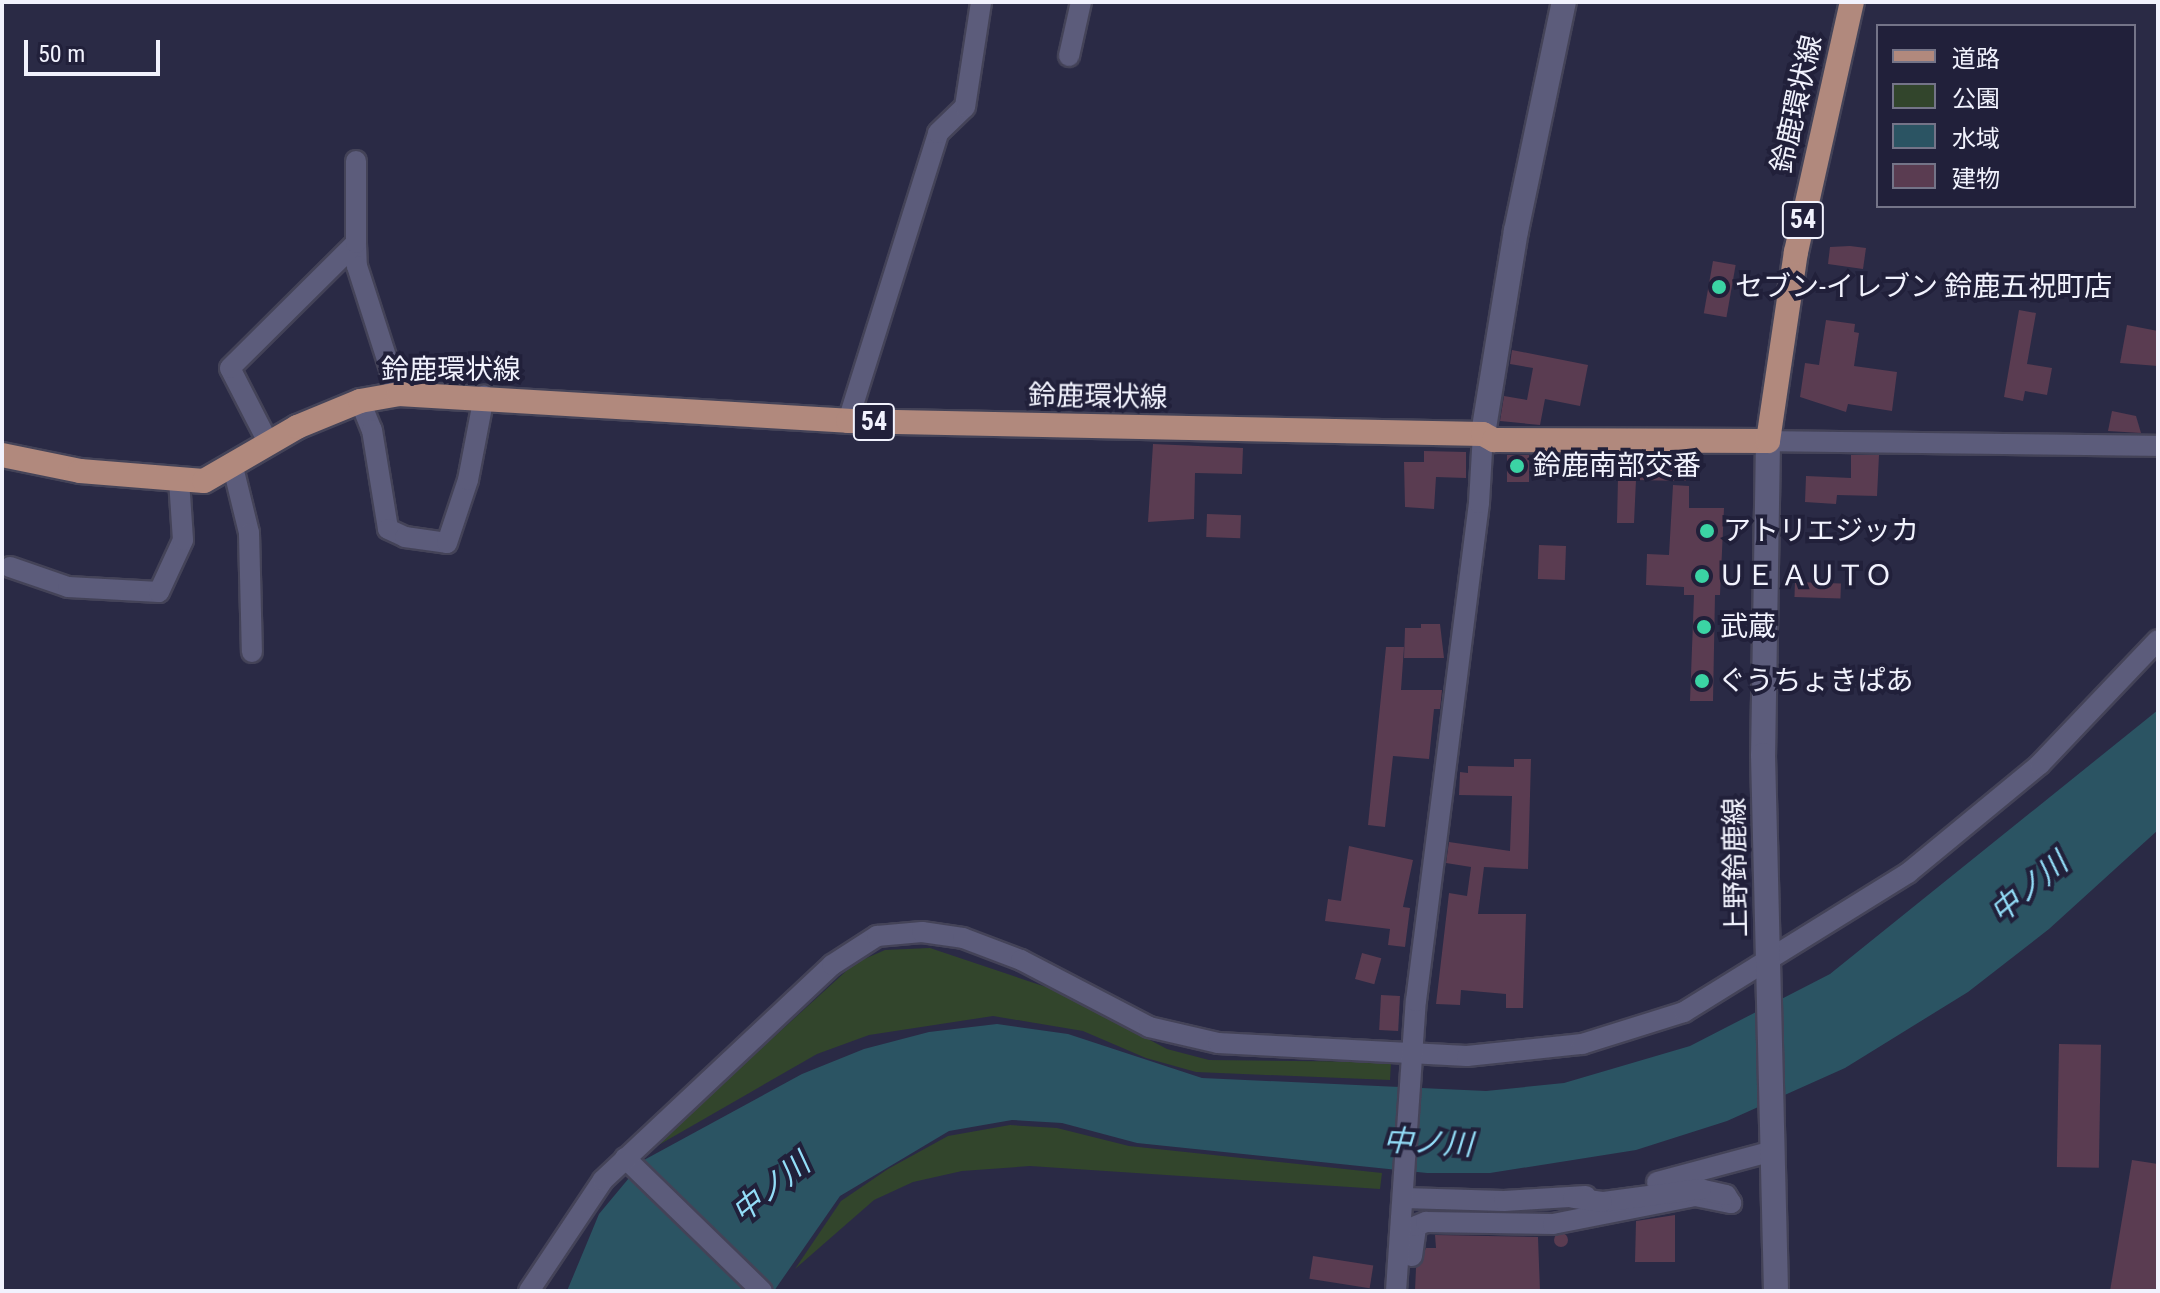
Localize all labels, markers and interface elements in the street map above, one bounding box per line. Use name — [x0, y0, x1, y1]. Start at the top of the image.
scale bar — [28, 24, 164, 74]
legend — [1876, 24, 2136, 208]
street label: 鈴鹿環状線 — [1765, 32, 1829, 176]
text: 50 m — [38, 40, 85, 68]
text: 道路 — [1952, 45, 2000, 73]
text: 公園 — [1952, 85, 2000, 113]
text: 水域 — [1952, 125, 2000, 153]
text: 建物 — [1952, 165, 2000, 193]
road number: 54 — [1781, 198, 1825, 242]
place label: セブン-イレブン 鈴鹿五祝町店 — [1735, 270, 2112, 304]
marker: セブン-イレブン 鈴鹿五祝町店 — [1710, 278, 1728, 296]
street label: 鈴鹿環状線 — [381, 353, 521, 387]
street label: 鈴鹿環状線 — [1028, 379, 1168, 415]
road number: 54 — [852, 400, 896, 444]
place label: 鈴鹿南部交番 — [1533, 449, 1701, 483]
marker: 鈴鹿南部交番 — [1508, 457, 1526, 475]
place label: アトリエジッカ — [1723, 514, 1919, 548]
marker: アトリエジッカ — [1698, 522, 1716, 540]
place label: ＵＥ ＡＵＴＯ — [1718, 559, 1892, 593]
marker: ＵＥ ＡＵＴＯ — [1693, 567, 1711, 585]
place label: 武蔵 — [1720, 610, 1776, 644]
marker: 武蔵 — [1695, 618, 1713, 636]
place label: ぐうちょきぱあ — [1718, 664, 1914, 698]
marker: ぐうちょきぱあ — [1693, 672, 1711, 690]
street label: 上野鈴鹿線 — [1718, 797, 1754, 937]
water label: 中ノ川 — [1983, 845, 2075, 931]
water label: 中ノ川 — [1382, 1123, 1474, 1163]
water label: 中ノ川 — [725, 1146, 817, 1230]

